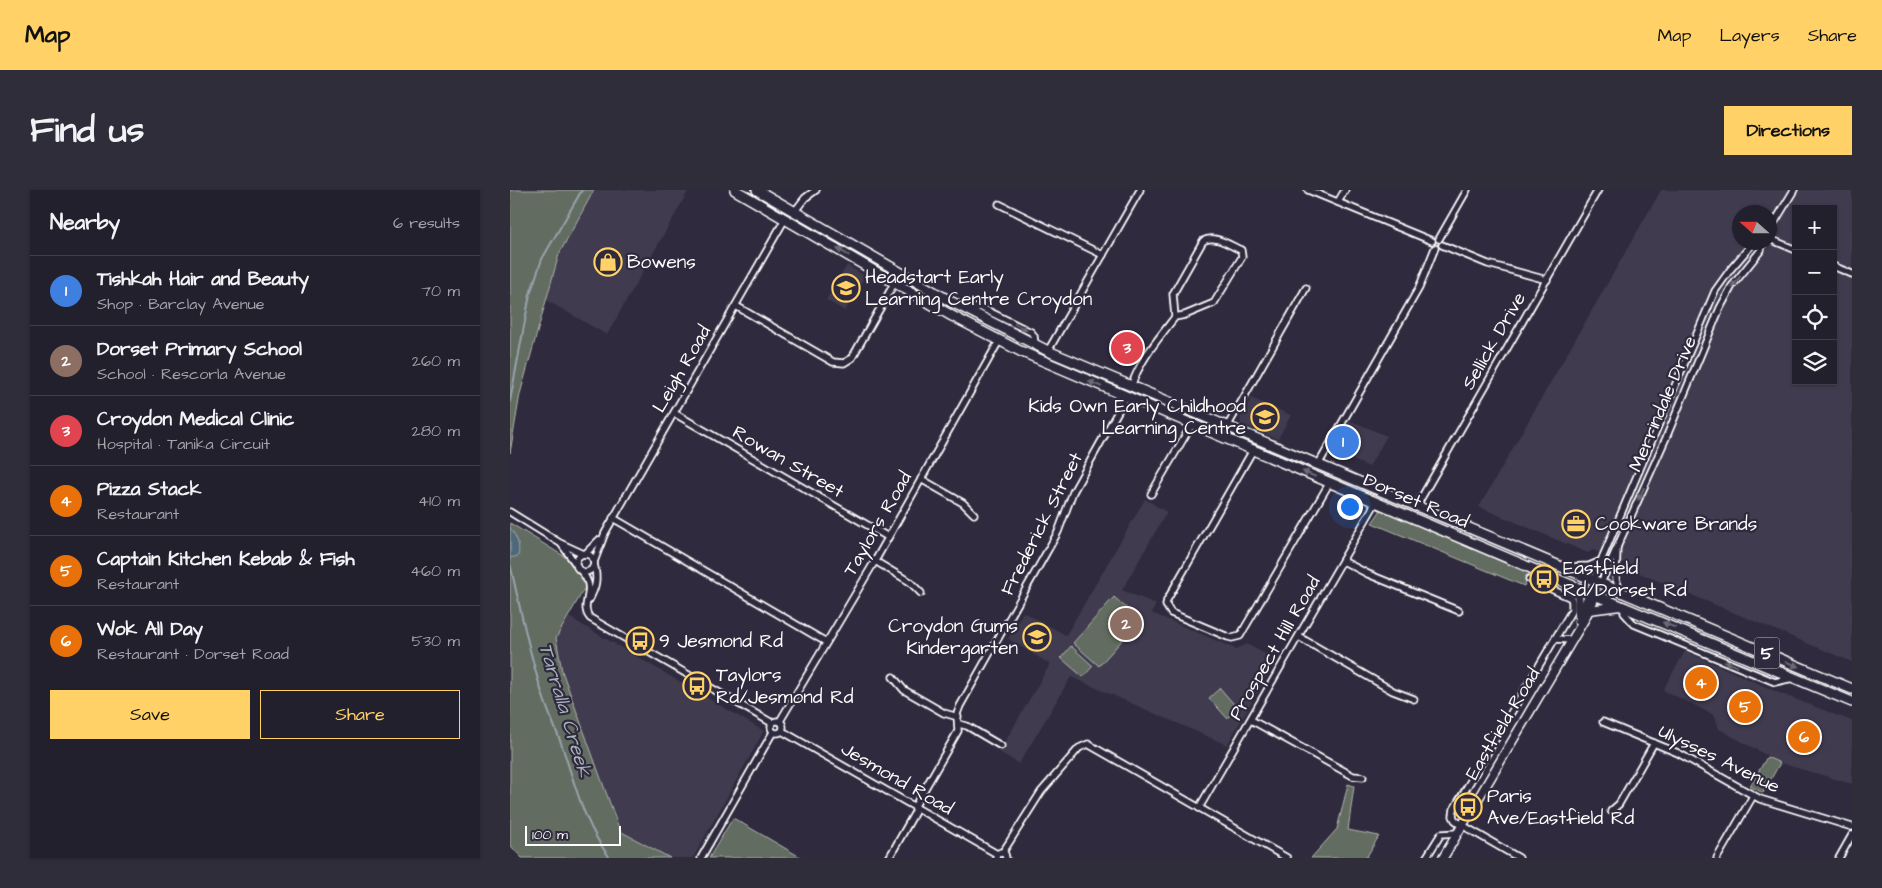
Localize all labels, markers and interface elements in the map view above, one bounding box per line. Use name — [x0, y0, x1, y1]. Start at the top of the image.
text: Map — [25, 18, 70, 52]
text: Map — [1657, 23, 1691, 48]
text: Layers — [1719, 23, 1780, 48]
text: Share — [1808, 23, 1857, 48]
text: Find us — [30, 106, 144, 155]
button: Directions — [1724, 106, 1852, 155]
north arrow — [1732, 205, 1777, 250]
map controls — [1792, 205, 1837, 385]
button: + — [1792, 205, 1837, 250]
text: Nearby — [50, 208, 120, 237]
text: 6 results — [393, 212, 460, 234]
shop icon: Bowens — [593, 247, 623, 277]
one-way arrow — [836, 248, 849, 257]
place label: Bowens — [627, 249, 696, 276]
button: − — [1792, 250, 1837, 295]
place label: Headstart Early Learning Centre Croydon — [865, 264, 1092, 314]
text: Tishkah Hair and Beauty — [97, 266, 309, 293]
school or university icon: Headstart Early Learning Centre Croydon — [831, 273, 861, 303]
one-way arrow — [1730, 275, 1741, 288]
text: 1 — [65, 280, 67, 302]
text: 70 m — [421, 280, 460, 302]
street label: Sellick Drive — [1455, 287, 1533, 395]
text: Shop · Barclay Avenue — [97, 293, 264, 315]
button: locate — [1792, 295, 1837, 340]
street label: Leigh Road — [646, 320, 719, 418]
one-way arrow — [1014, 323, 1029, 331]
pin: 3 — [1111, 329, 1143, 367]
street label: Merrindale Drive — [1622, 332, 1704, 476]
text: Dorset Primary School — [97, 336, 302, 363]
button: layers — [1792, 340, 1837, 385]
text: 2 — [61, 350, 71, 372]
text: 260 m — [412, 350, 460, 372]
text: School · Rescorla Avenue — [97, 363, 286, 385]
one-way arrow — [1087, 380, 1102, 388]
place label: Kids Own Early Childhood Learning Centre — [1028, 393, 1246, 443]
school or university icon: Kids Own Early Childhood Learning Centre — [1250, 402, 1280, 432]
text: Croydon Medical Clinic — [97, 406, 294, 433]
street label: Rowan Street — [727, 419, 849, 505]
text: 3 — [62, 420, 70, 442]
text: 280 m — [412, 420, 460, 442]
pin: 1 — [1327, 423, 1359, 461]
text: Hospital · Tanika Circuit — [97, 433, 270, 455]
street label: Frederick Street — [994, 448, 1090, 600]
street label: Taylors Road — [837, 466, 920, 582]
street label: Dorset Road — [1359, 467, 1473, 535]
one-way arrow — [1302, 469, 1317, 477]
text: Pizza Stack — [97, 476, 201, 503]
one-way arrow — [1636, 487, 1644, 501]
text: 4 — [61, 490, 71, 512]
text: 410 m — [418, 490, 460, 512]
your location — [1337, 494, 1363, 520]
text: Restaurant — [97, 503, 179, 525]
office icon: Cookware Brands — [1561, 509, 1591, 539]
place label: Cookware Brands — [1595, 511, 1757, 538]
text: Captain Kitchen Kebab & Fish — [97, 546, 355, 573]
place label: Eastfield Rd/Dorset Rd — [1563, 555, 1687, 604]
text: 5 — [60, 560, 72, 582]
text: 460 m — [410, 560, 460, 582]
bus stop icon: Eastfield Rd/Dorset Rd — [1529, 564, 1559, 594]
street label: Prospect Hill Road — [1223, 571, 1327, 725]
text: Restaurant — [97, 573, 179, 595]
pin: 2 — [1110, 605, 1142, 643]
place label: Croydon Gums Kindergarten — [888, 613, 1018, 663]
text: Wok All Day — [97, 616, 203, 643]
one-way arrow — [1662, 621, 1676, 629]
school or university icon: Croydon Gums Kindergarten — [1022, 622, 1052, 652]
bus stop icon: 9 Jesmond Rd — [625, 626, 655, 656]
place label: 9 Jesmond Rd — [659, 628, 783, 655]
text: 6 — [61, 630, 71, 652]
text: 530 m — [412, 630, 460, 652]
road number: 5 — [1754, 638, 1780, 668]
water label: Tarralla Creek — [531, 640, 599, 781]
text: Restaurant · Dorset Road — [97, 643, 289, 665]
one-way arrow — [1724, 660, 1739, 668]
one-way arrow — [1785, 660, 1799, 668]
place label: Taylors Rd/Jesmond Rd — [716, 662, 854, 711]
street label: Eastfield Road — [1459, 663, 1547, 785]
pin: 4 — [1685, 664, 1717, 702]
bus stop icon: Taylors Rd/Jesmond Rd — [682, 671, 712, 701]
pin: 5 — [1729, 688, 1761, 726]
button: Save — [50, 690, 250, 739]
button: Share — [260, 690, 460, 739]
street label: Ulysses Avenue — [1653, 718, 1784, 801]
pin: 6 — [1788, 718, 1820, 756]
street label: Jesmond Road — [836, 736, 958, 822]
place label: Paris Ave/Eastfield Rd — [1487, 783, 1634, 832]
bus stop icon: Paris Ave/Eastfield Rd — [1453, 792, 1483, 822]
scale bar — [525, 823, 621, 846]
text: 100 m — [532, 825, 568, 845]

